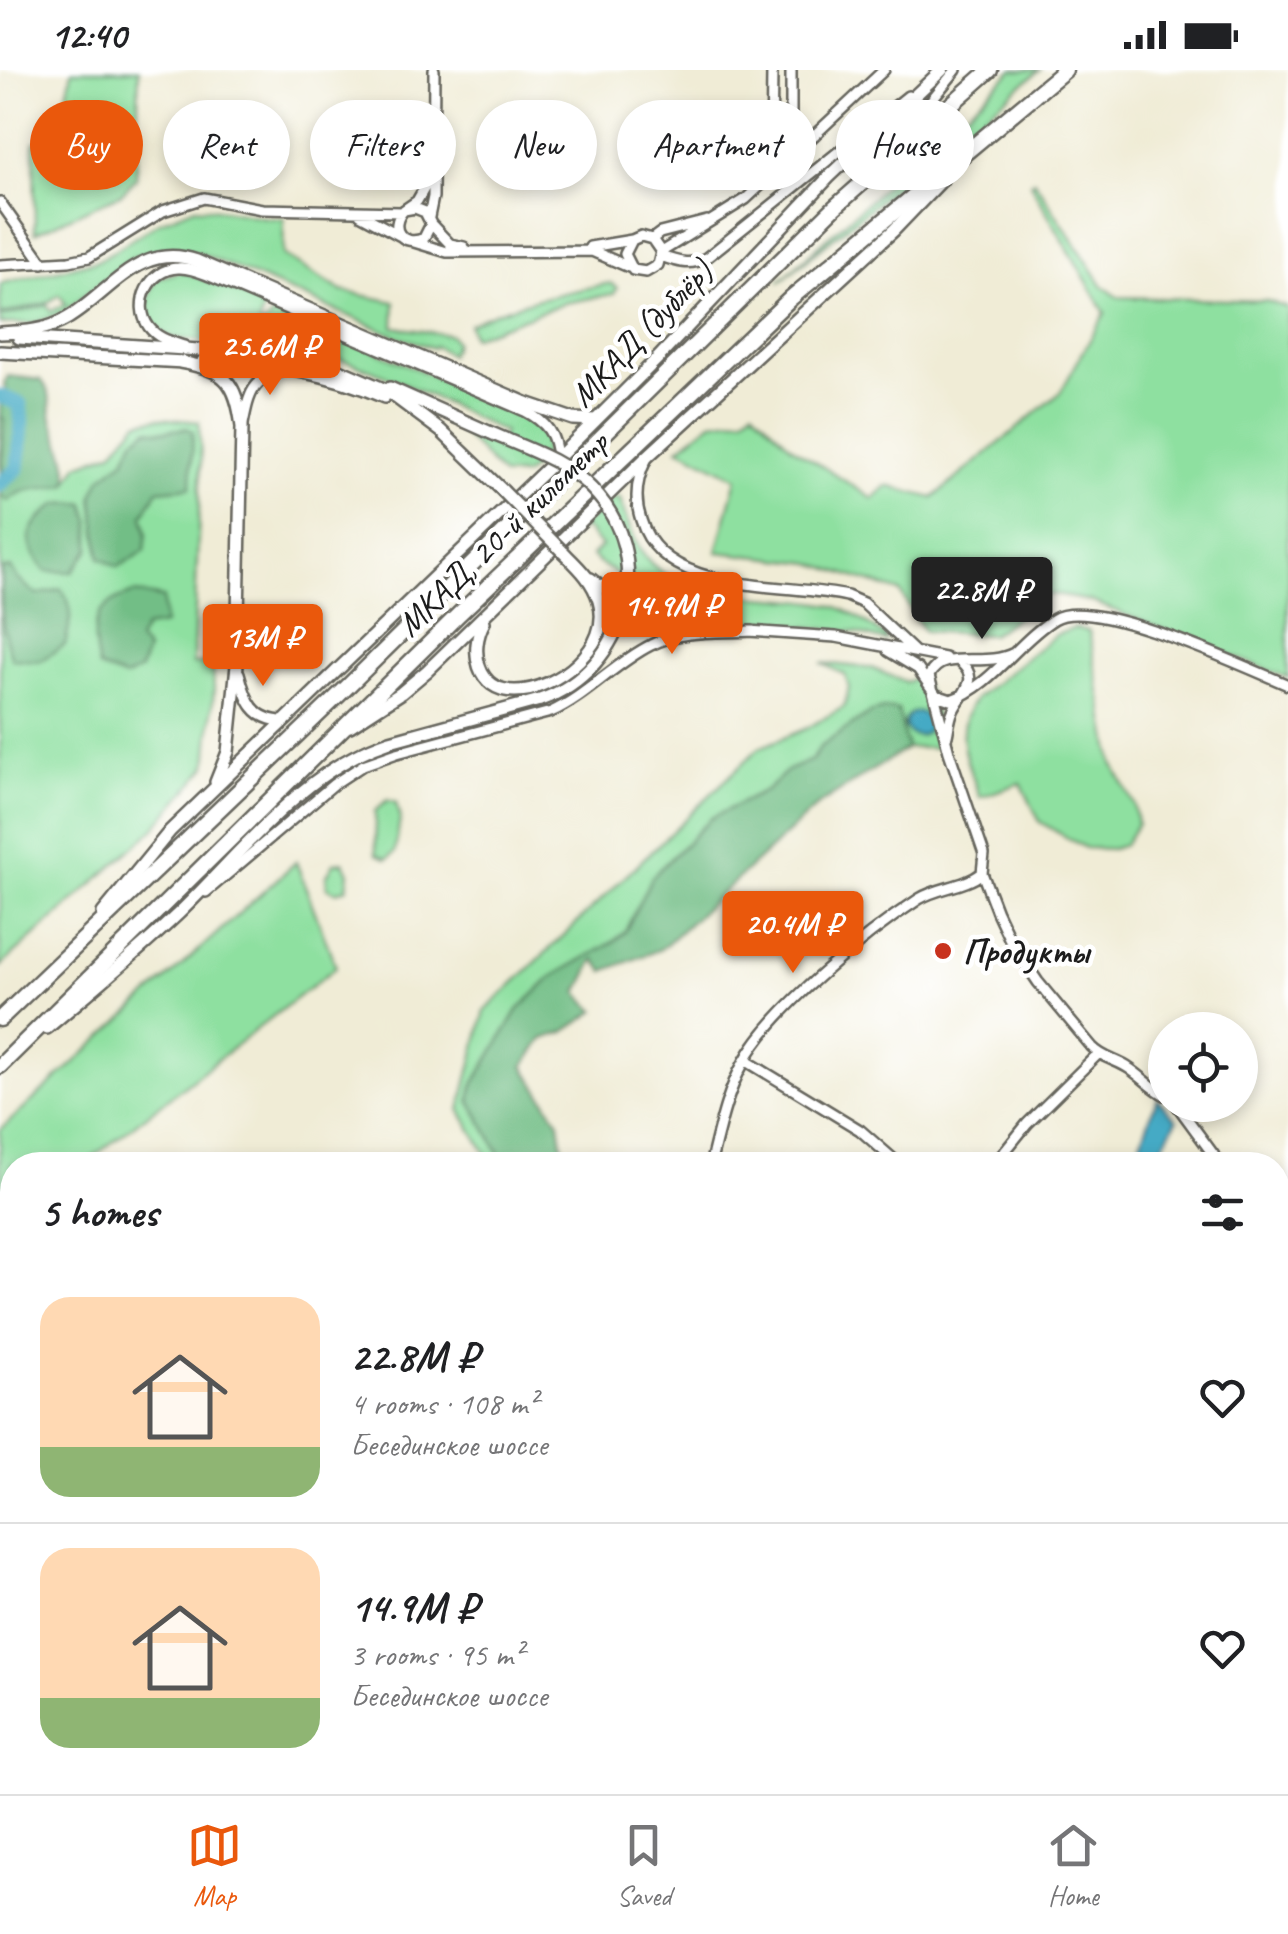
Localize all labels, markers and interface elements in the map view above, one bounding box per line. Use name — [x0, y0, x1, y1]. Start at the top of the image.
text: 12:40 — [50, 12, 126, 59]
chip: Buy — [30, 100, 143, 190]
chip: Rent — [163, 100, 290, 190]
chip: Filters — [310, 100, 456, 190]
chip: New — [476, 100, 597, 190]
chip: Apartment — [617, 100, 816, 190]
chip: House — [836, 100, 974, 190]
street label: МКАД (дублёр) — [560, 249, 724, 416]
pin: 25.6M ₽ — [178, 313, 362, 398]
text: 25.6M ₽ — [221, 325, 319, 366]
street label: МКАД, 20-й километр — [387, 420, 619, 646]
pin: 22.8M ₽ — [890, 557, 1074, 642]
text: 22.8M ₽ — [933, 569, 1031, 610]
pin: 14.9M ₽ — [580, 572, 764, 657]
text: 14.9M ₽ — [624, 584, 720, 625]
pin: 13M ₽ — [193, 604, 333, 689]
text: 13M ₽ — [225, 616, 301, 657]
pin: 20.4M ₽ — [701, 891, 885, 976]
text: 20.4M ₽ — [744, 903, 842, 944]
place label: Продукты — [963, 929, 1092, 974]
marker: Продукты — [932, 940, 954, 962]
map controls — [1148, 1012, 1258, 1122]
button: locate — [1148, 1012, 1258, 1122]
icon: filters — [1195, 1185, 1250, 1240]
text: 5 homes — [40, 1186, 158, 1239]
text: 22.8M ₽ — [350, 1330, 478, 1383]
icon: home — [120, 1337, 240, 1457]
icon: heart — [1195, 1370, 1250, 1425]
text: 4 rooms · 108 m² — [350, 1383, 537, 1424]
text: Бесединское шоссе — [350, 1424, 547, 1465]
text: 14.9M ₽ — [350, 1581, 477, 1634]
icon: home — [120, 1588, 240, 1708]
icon: heart — [1195, 1621, 1250, 1676]
text: 3 rooms · 95 m² — [350, 1634, 523, 1675]
text: Бесединское шоссе — [350, 1675, 547, 1716]
tab: Map — [187, 1818, 242, 1913]
tab: Saved — [616, 1818, 671, 1913]
tab: Home — [1046, 1818, 1101, 1913]

